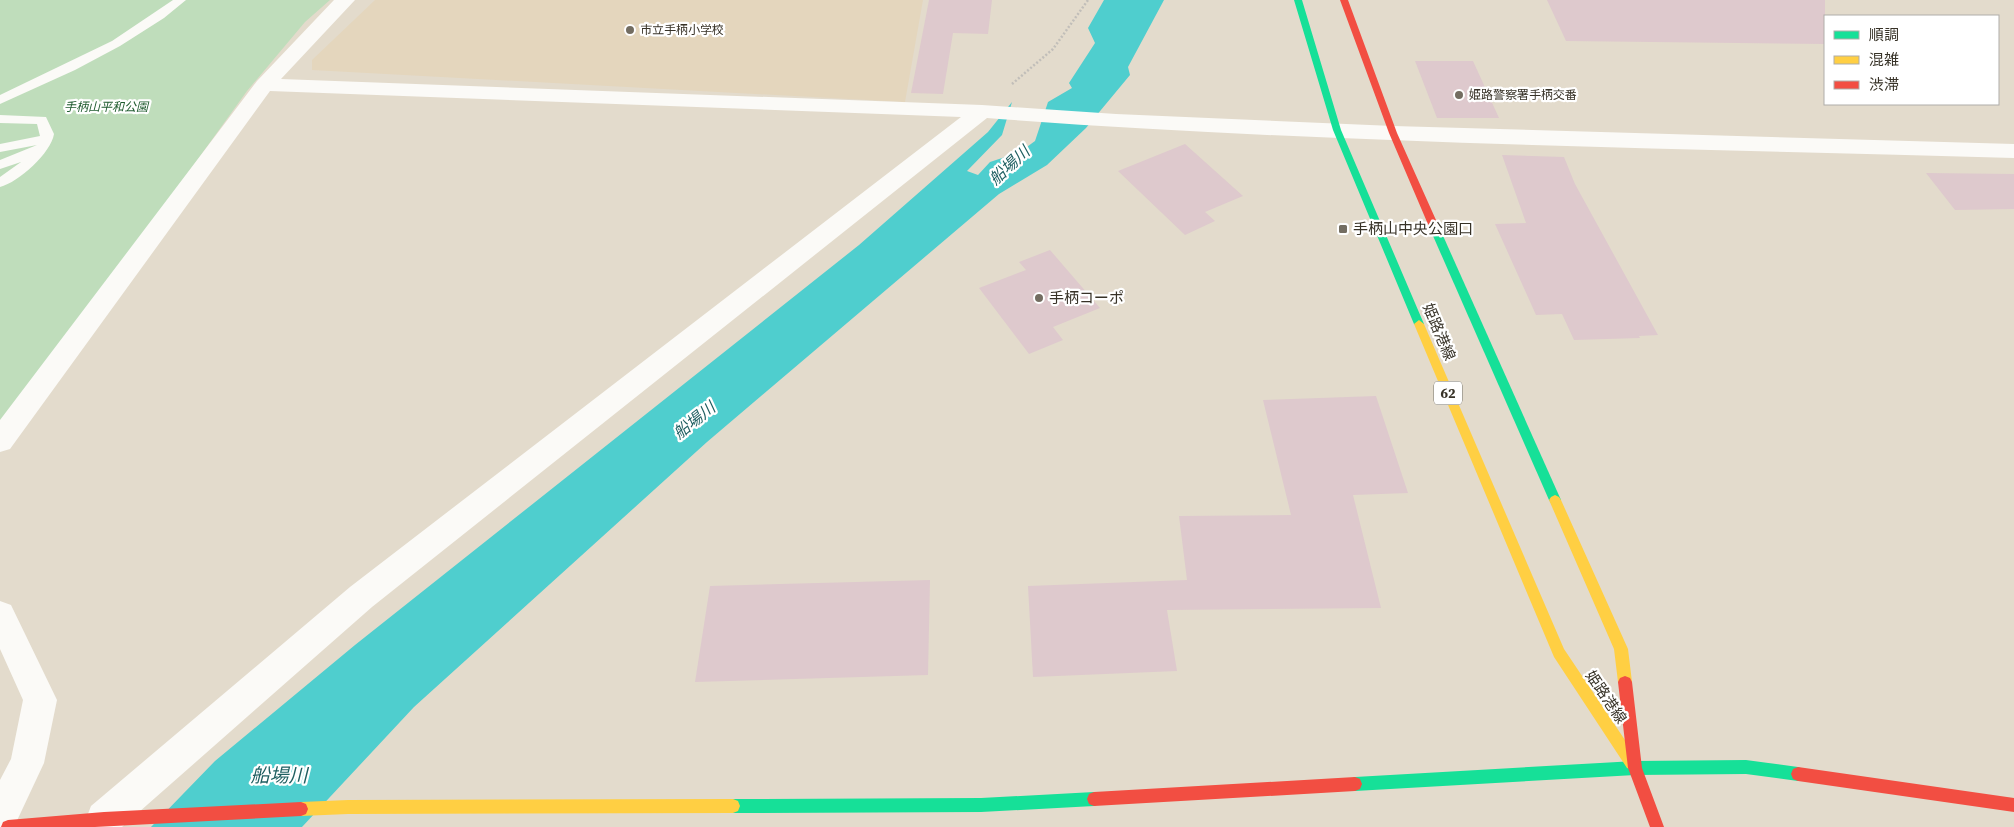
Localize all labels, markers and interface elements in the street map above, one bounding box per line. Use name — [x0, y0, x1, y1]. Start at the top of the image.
legend — [1824, 15, 1999, 105]
place label: 市立手柄小学校 — [640, 22, 724, 38]
marker: 市立手柄小学校 — [624, 24, 636, 36]
text: 順調 — [1869, 24, 1899, 45]
text: 混雑 — [1869, 49, 1899, 70]
text: 渋滞 — [1869, 74, 1899, 95]
place label: 姫路警察署手柄交番 — [1469, 87, 1577, 103]
marker: 姫路警察署手柄交番 — [1453, 89, 1465, 101]
park label: 手柄山平和公園 — [64, 99, 150, 115]
water label: 船場川 — [984, 139, 1036, 189]
place label: 手柄山中央公園口 — [1353, 218, 1473, 239]
marker: 手柄山中央公園口 — [1337, 223, 1349, 235]
place label: 手柄コーポ — [1049, 287, 1124, 308]
marker: 手柄コーポ — [1033, 292, 1045, 304]
street label: 姫路港線 — [1418, 300, 1461, 364]
road number: 62 — [1434, 382, 1462, 404]
water label: 船場川 — [668, 395, 721, 444]
street label: 姫路港線 — [1581, 666, 1632, 727]
water label: 船場川 — [250, 762, 309, 788]

